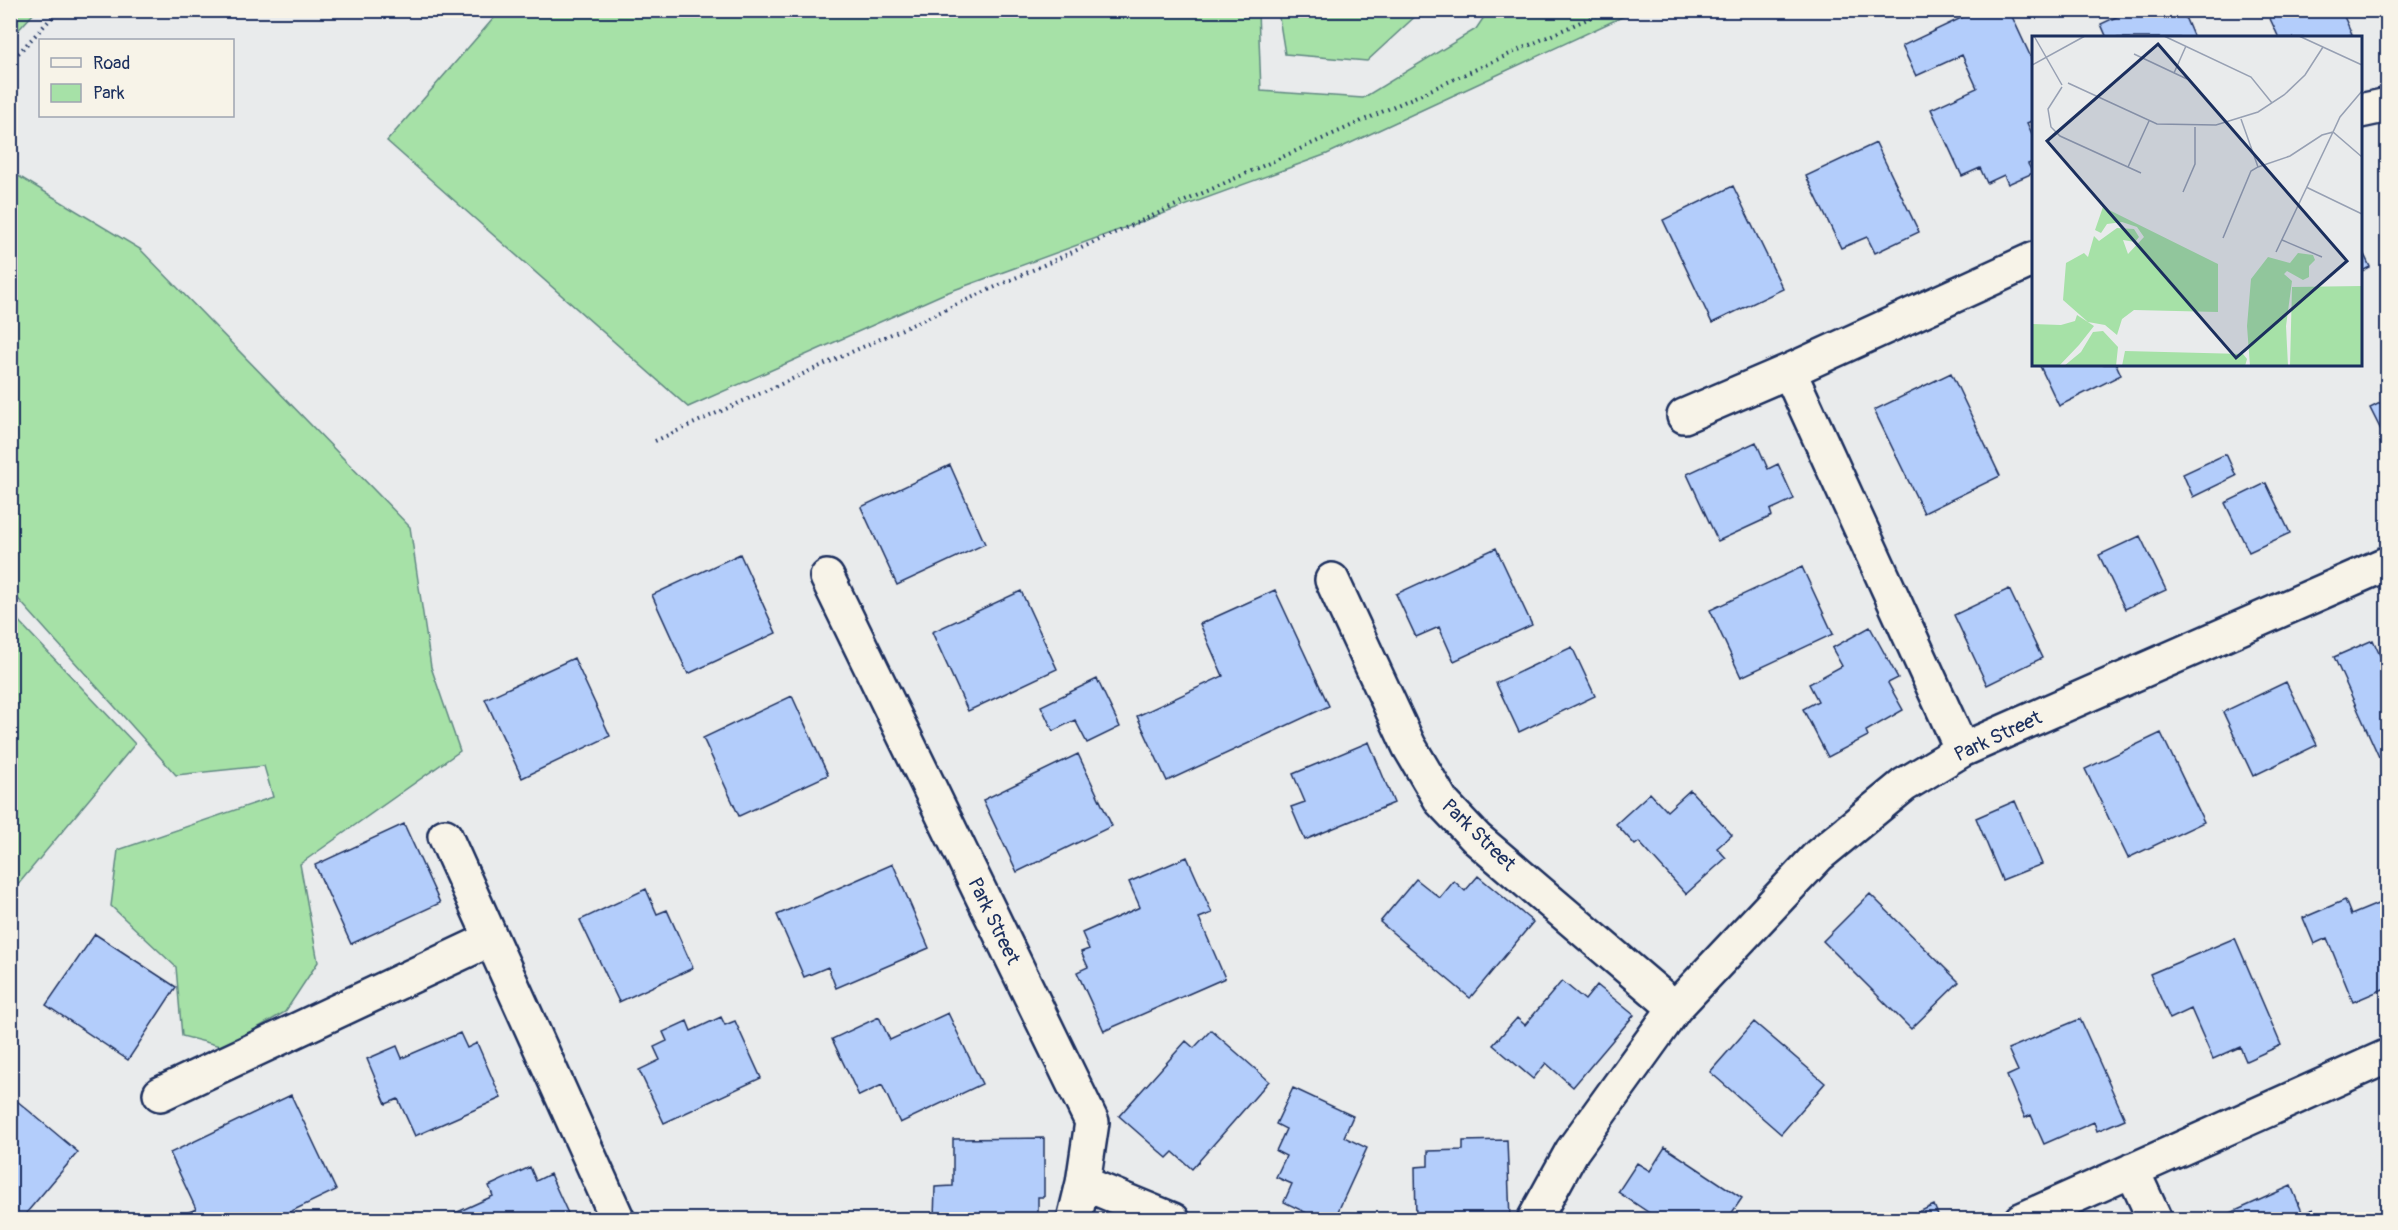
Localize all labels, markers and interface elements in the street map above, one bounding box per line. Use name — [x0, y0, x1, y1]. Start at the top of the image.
inset map — [2032, 36, 2362, 366]
legend — [39, 39, 234, 117]
text: Road — [93, 52, 130, 75]
text: Park — [93, 82, 125, 105]
street label: Park Street — [1950, 704, 2047, 767]
street label: Park Street — [1437, 793, 1522, 877]
street label: Park Street — [962, 873, 1026, 969]

